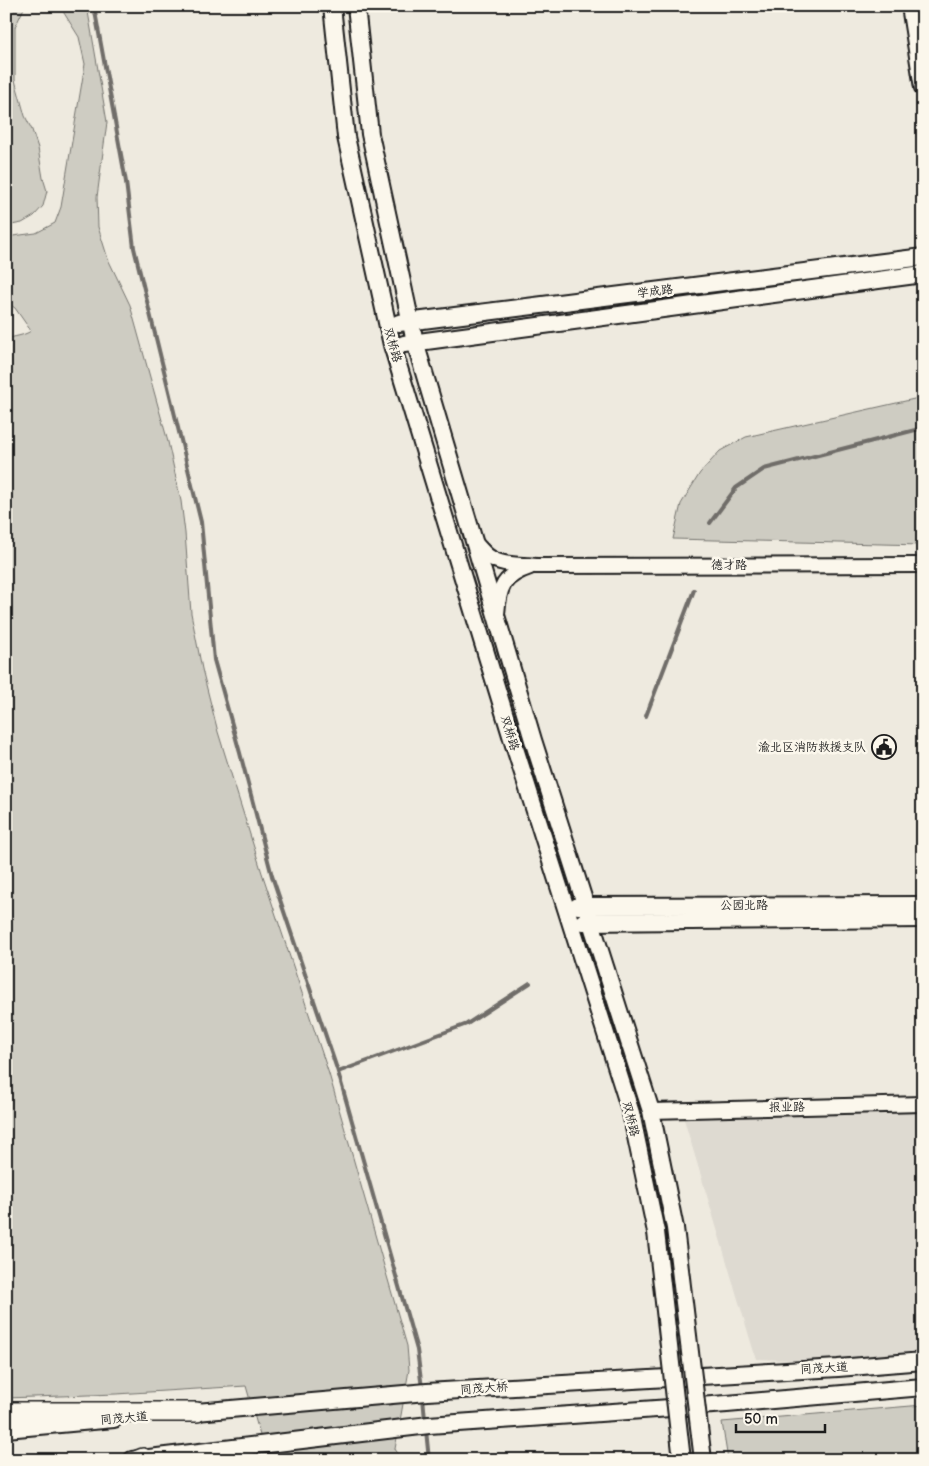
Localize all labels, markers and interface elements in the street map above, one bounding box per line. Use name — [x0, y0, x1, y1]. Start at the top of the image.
street label: 学成路 — [636, 282, 674, 301]
street label: 双桥路 — [380, 326, 405, 365]
street label: 德才路 — [711, 558, 747, 573]
street label: 双桥路 — [497, 714, 522, 753]
public building icon: 渝北区消防救援支队 — [871, 734, 897, 760]
place label: 渝北区消防救援支队 — [758, 740, 866, 755]
street label: 公园北路 — [720, 898, 768, 913]
street label: 双桥路 — [619, 1100, 642, 1138]
street label: 报业路 — [769, 1100, 805, 1115]
street label: 同茂大道 — [800, 1360, 848, 1377]
street label: 同茂大桥 — [460, 1379, 509, 1398]
scale bar — [736, 1401, 825, 1433]
street label: 同茂大道 — [99, 1409, 149, 1428]
text: 50 m — [744, 1410, 778, 1429]

